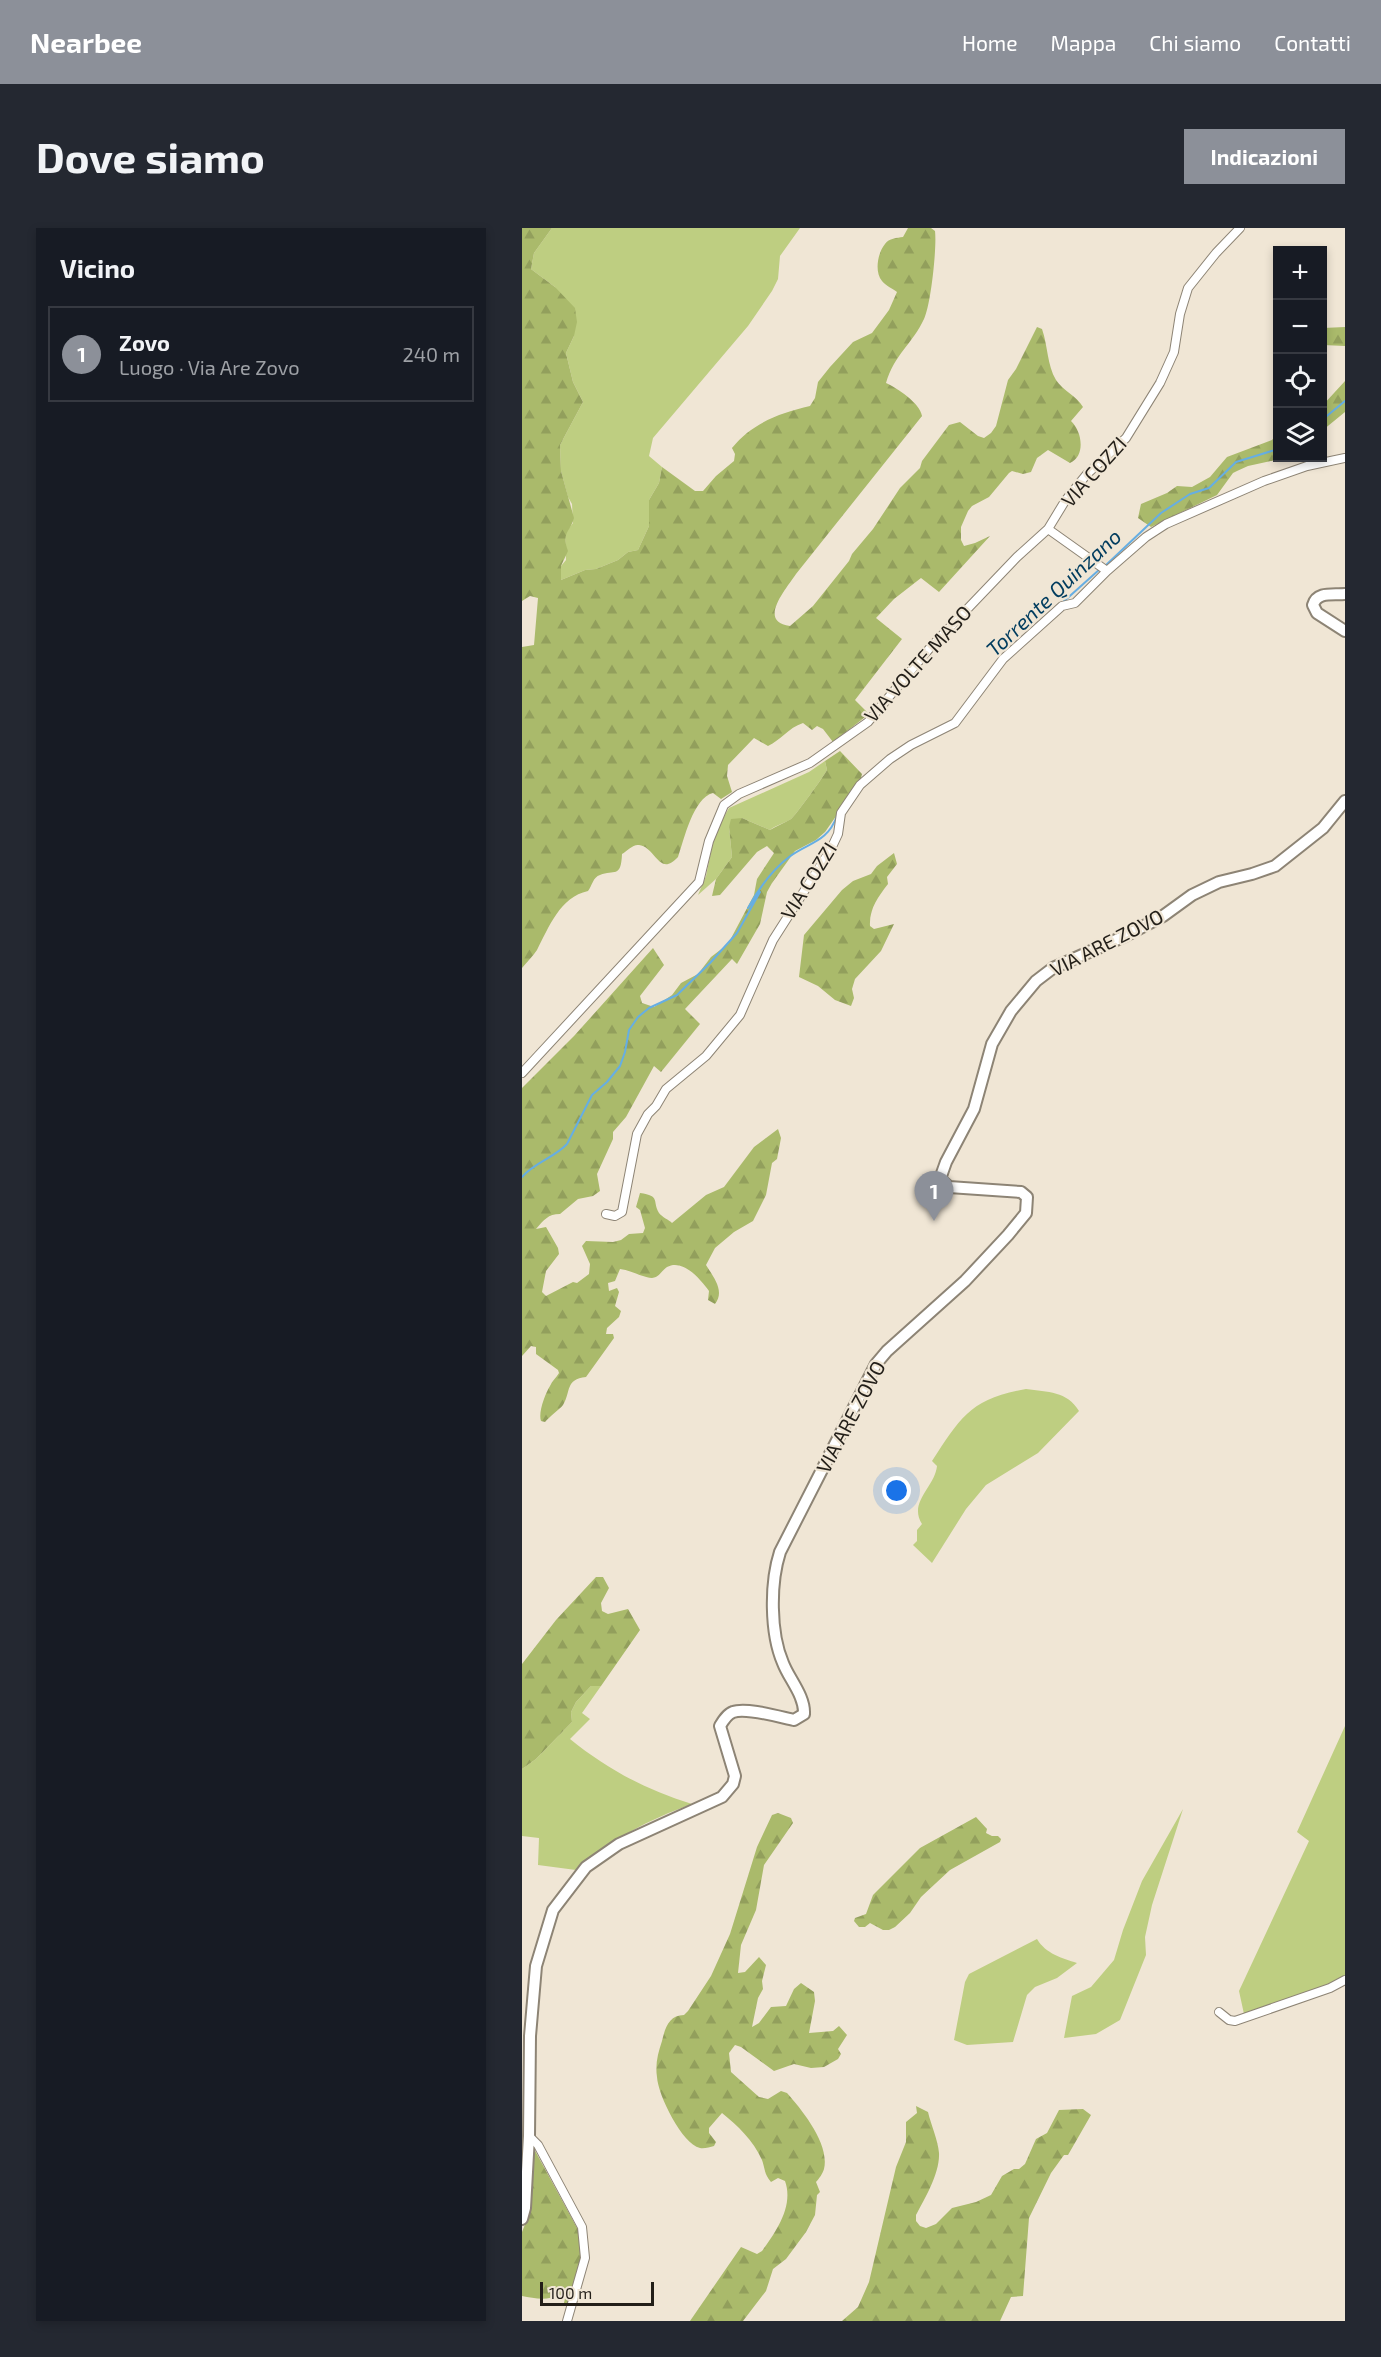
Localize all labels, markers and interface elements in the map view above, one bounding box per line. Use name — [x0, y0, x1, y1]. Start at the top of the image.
text: Nearbee — [30, 25, 142, 59]
text: Home — [962, 30, 1018, 55]
text: Mappa — [1051, 30, 1116, 55]
text: Chi siamo — [1149, 30, 1241, 55]
text: Contatti — [1274, 30, 1351, 55]
button: Indicazioni — [1184, 129, 1345, 184]
text: Dove siamo — [36, 131, 265, 181]
map controls — [1273, 246, 1327, 462]
button: + — [1273, 246, 1327, 300]
text: Vicino — [60, 252, 135, 283]
button: − — [1273, 300, 1327, 354]
text: Zovo — [119, 329, 170, 355]
text: 1 — [77, 342, 86, 366]
text: 240 m — [402, 342, 460, 366]
button: locate — [1273, 354, 1327, 408]
text: Luogo · Via Are Zovo — [119, 355, 300, 379]
button: layers — [1273, 408, 1327, 462]
street label: VIA COZZI — [1056, 431, 1131, 511]
water label: Torrente Quinzano — [980, 523, 1126, 662]
street label: VIA VOLTE MASO — [859, 600, 976, 727]
street label: VIA COZZI — [775, 838, 841, 923]
street label: VIA ARE ZOVO — [1046, 903, 1167, 981]
pin: 1 — [914, 1172, 954, 1221]
street label: VIA ARE ZOVO — [810, 1356, 890, 1477]
your location — [882, 1476, 911, 1505]
scale bar — [540, 2279, 654, 2306]
text: 100 m — [549, 2283, 592, 2302]

